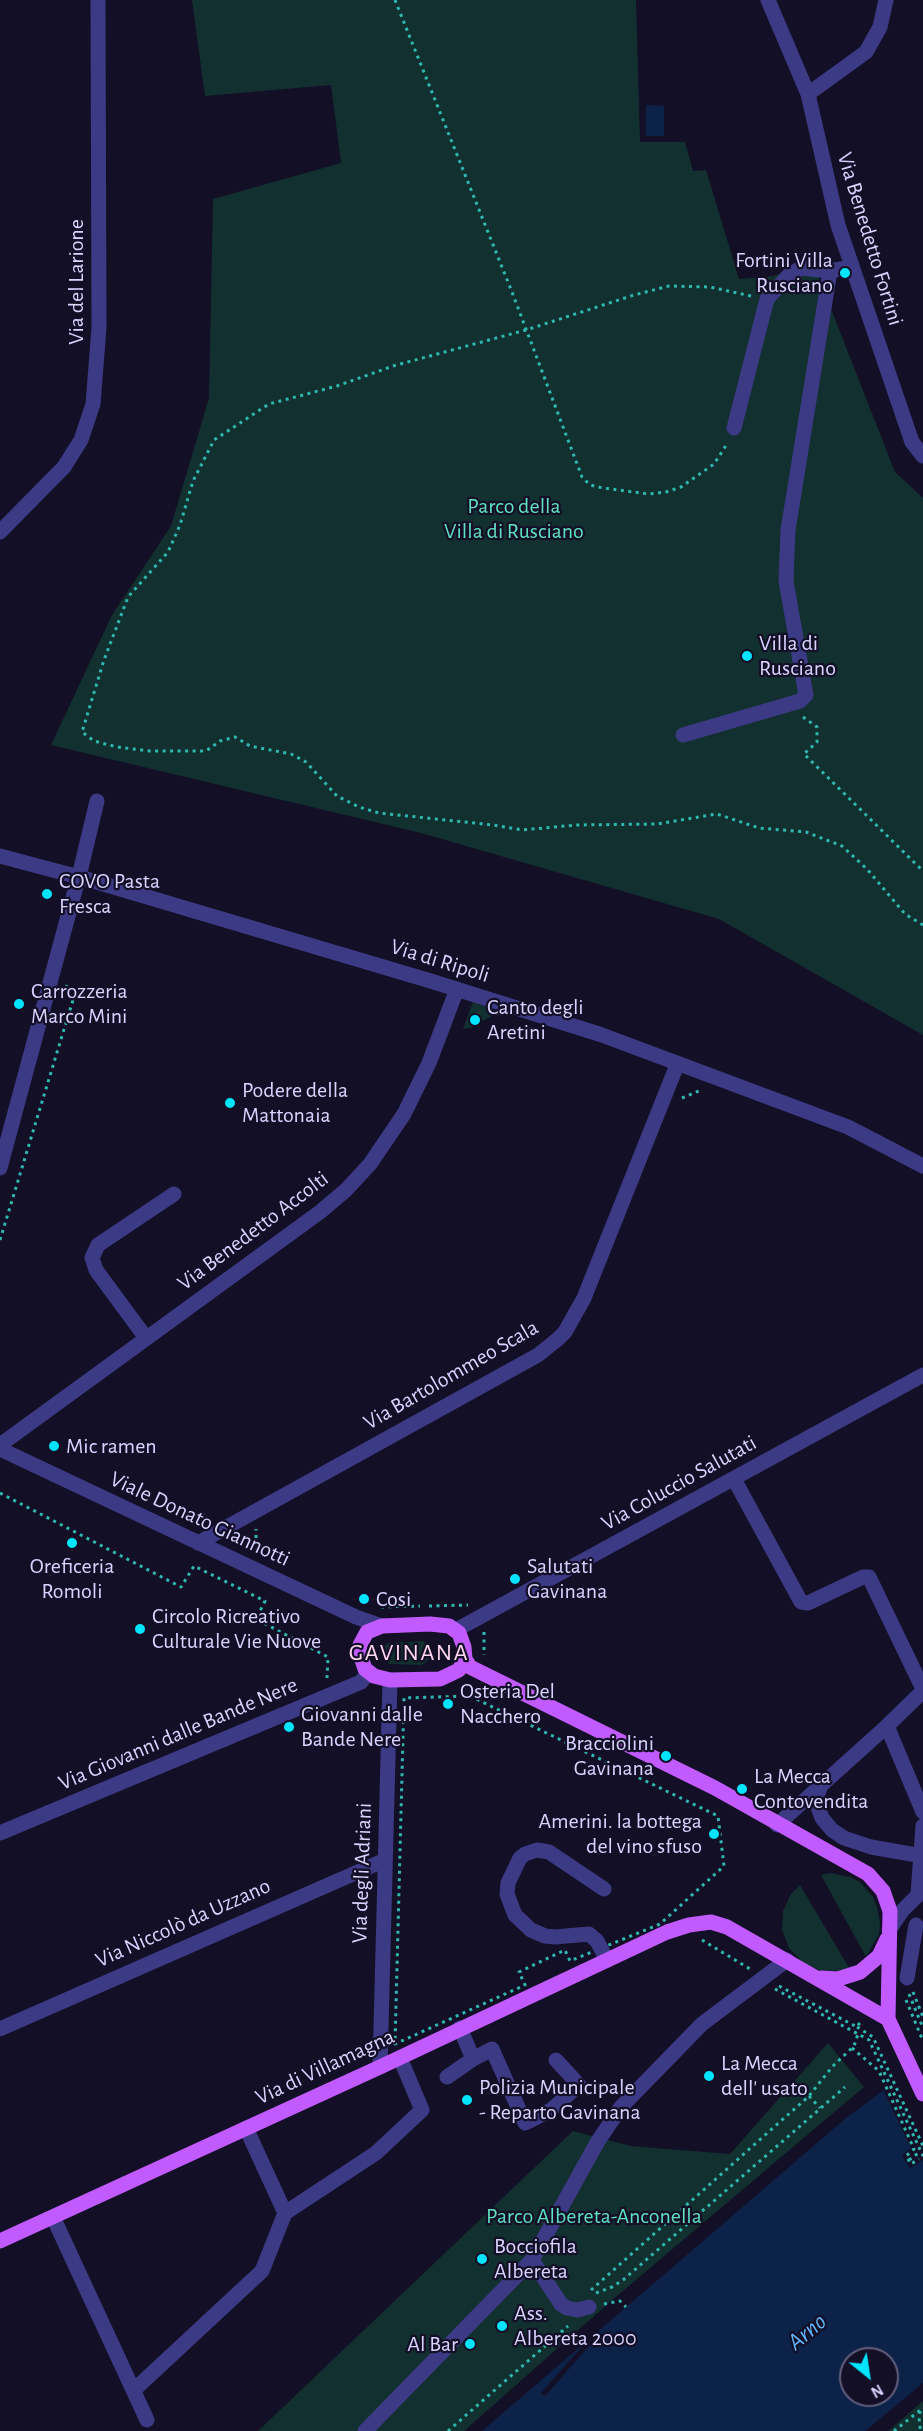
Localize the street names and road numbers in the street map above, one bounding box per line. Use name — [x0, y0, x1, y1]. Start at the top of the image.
street label: Via Benedetto Fortini — [831, 149, 909, 329]
street label: Via del Larione — [63, 219, 89, 345]
street label: Via di Ripoli — [387, 933, 493, 989]
street label: Via Benedetto Accolti — [172, 1166, 334, 1296]
street label: Via Bartolommeo Scala — [359, 1314, 543, 1436]
street label: Via Coluccio Salutati — [597, 1430, 761, 1536]
street label: Viale Donato Giannotti — [106, 1466, 294, 1572]
street label: Via Giovanni dalle Bande Nere — [54, 1672, 302, 1796]
street label: Via degli Adriani — [346, 1802, 378, 1944]
street label: Via Niccolò da Uzzano — [91, 1873, 275, 1973]
street label: Via di Villamagna — [251, 2023, 399, 2111]

